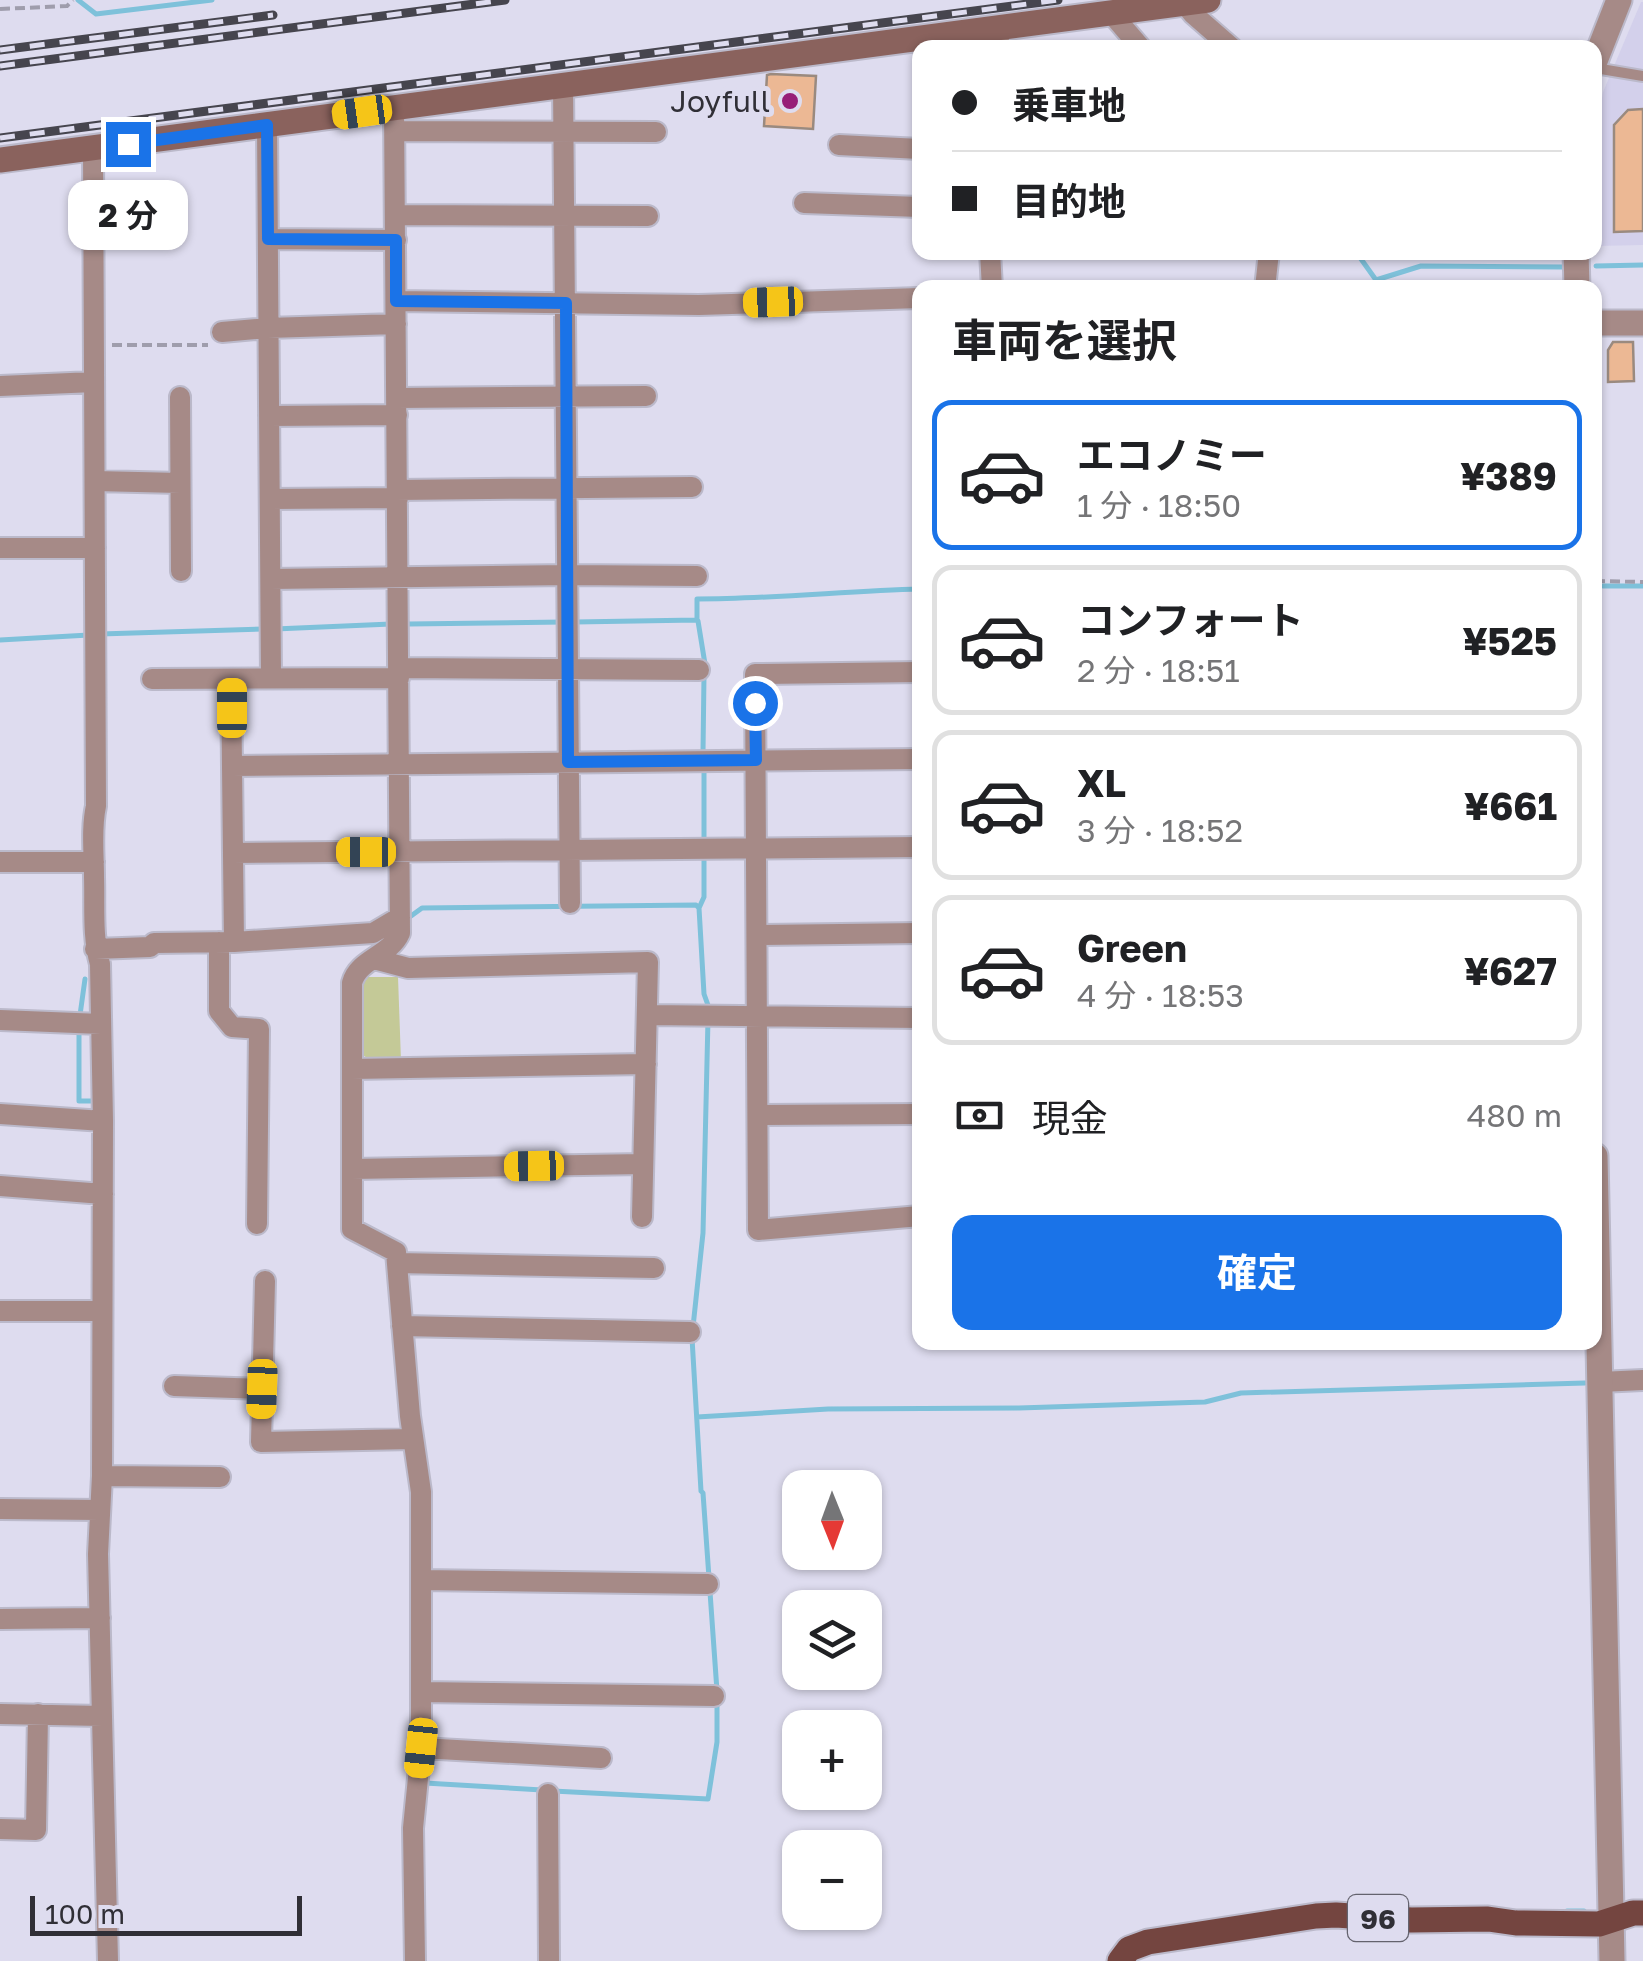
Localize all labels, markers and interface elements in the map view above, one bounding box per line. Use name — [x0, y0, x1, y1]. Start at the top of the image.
text: 乗車地 — [1012, 82, 1126, 127]
place label: Joyfull — [670, 83, 770, 119]
marker: Joyfull — [779, 90, 801, 112]
car — [330, 93, 394, 131]
route end — [106, 122, 151, 167]
text: 目的地 — [1012, 178, 1126, 223]
callout: 2 分 — [68, 179, 188, 249]
text: 2 分 — [98, 196, 158, 234]
car — [742, 286, 804, 318]
text: 車両を選択 — [952, 313, 1177, 367]
icon: car — [957, 430, 1047, 520]
text: エコノミー — [1077, 432, 1267, 477]
text: ¥389 — [1460, 453, 1557, 498]
text: 1 分 · 18:50 — [1077, 486, 1241, 524]
icon: car — [957, 595, 1047, 685]
text: コンフォート — [1077, 597, 1304, 642]
text: ¥525 — [1462, 618, 1557, 663]
text: 2 分 · 18:51 — [1077, 651, 1240, 689]
car — [217, 678, 247, 738]
route start — [733, 681, 778, 726]
icon: car — [957, 760, 1047, 850]
text: XL — [1077, 760, 1126, 805]
text: ¥661 — [1464, 783, 1557, 828]
text: 3 分 · 18:52 — [1077, 811, 1243, 849]
car — [336, 837, 396, 867]
icon: car — [957, 925, 1047, 1015]
text: Green — [1077, 925, 1187, 970]
text: ¥627 — [1464, 948, 1557, 993]
text: 4 分 · 18:53 — [1077, 976, 1244, 1014]
icon: cash — [952, 1088, 1007, 1143]
text: 現金 — [1032, 1095, 1108, 1140]
text: 480 m — [1467, 1096, 1562, 1134]
car — [504, 1150, 564, 1182]
button: 確定 — [952, 1215, 1562, 1330]
car — [246, 1358, 278, 1420]
north arrow — [782, 1470, 882, 1570]
map controls — [782, 1470, 882, 1930]
button: layers — [782, 1590, 882, 1690]
button: + — [782, 1710, 882, 1810]
car — [403, 1717, 439, 1779]
button: − — [782, 1830, 882, 1930]
scale bar — [30, 1891, 302, 1936]
road number: 96 — [1348, 1895, 1408, 1941]
text: 100 m — [45, 1897, 125, 1930]

